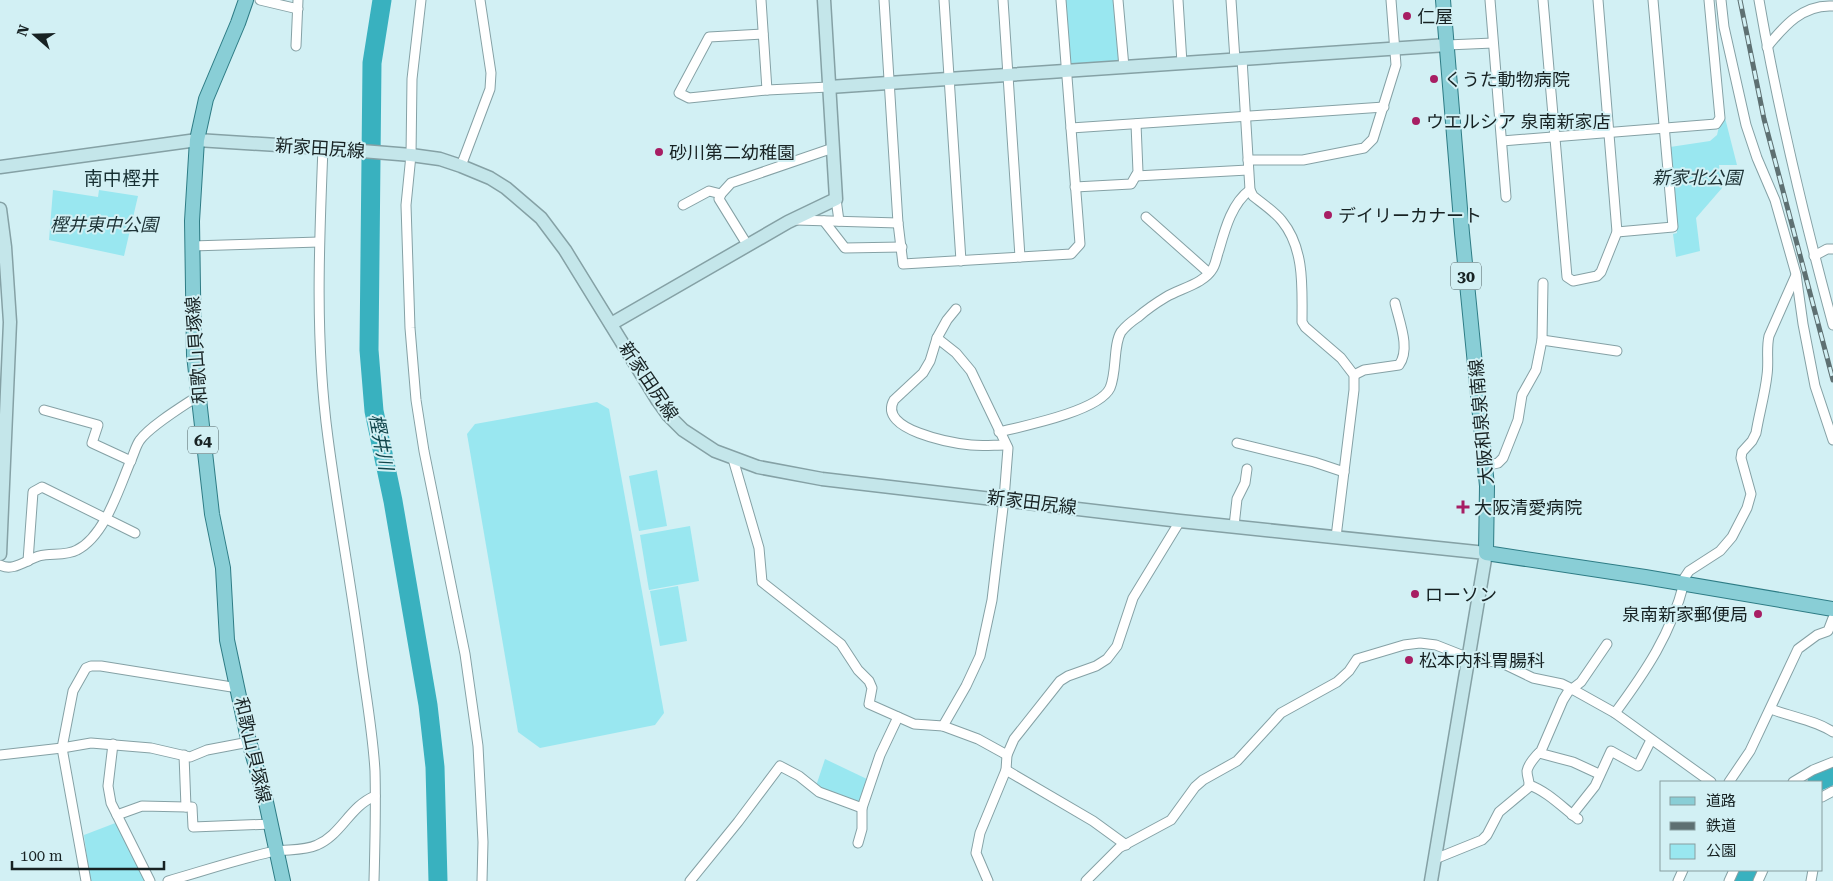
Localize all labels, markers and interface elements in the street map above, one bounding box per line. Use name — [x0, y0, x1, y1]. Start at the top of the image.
place label: 仁屋 — [1417, 6, 1453, 27]
north arrow — [10, 10, 60, 60]
marker: 仁屋 — [1401, 10, 1413, 22]
text: N — [13, 23, 32, 38]
place label: くうた動物病院 — [1444, 69, 1570, 90]
marker: くうた動物病院 — [1428, 73, 1440, 85]
place label: ウエルシア 泉南新家店 — [1426, 111, 1611, 132]
marker: ウエルシア 泉南新家店 — [1410, 115, 1422, 127]
street label: 新家田尻線 — [274, 134, 366, 162]
place label: 砂川第二幼稚園 — [669, 142, 795, 163]
marker: 砂川第二幼稚園 — [653, 146, 665, 158]
district label: 南中樫井 — [84, 167, 160, 190]
park label: 新家北公園 — [1652, 167, 1745, 188]
place label: デイリーカナート — [1338, 205, 1482, 226]
marker: デイリーカナート — [1322, 209, 1334, 221]
park label: 樫井東中公園 — [50, 214, 161, 235]
road number: 30 — [1451, 262, 1481, 290]
street label: 和歌山貝塚線 — [182, 295, 210, 405]
street label: 新家田尻線 — [615, 338, 683, 424]
street label: 大阪和泉泉南線 — [1465, 358, 1497, 486]
water label: 樫井川 — [364, 412, 398, 474]
road number: 64 — [188, 426, 218, 454]
street label: 新家田尻線 — [986, 486, 1078, 518]
place label: 大阪清愛病院 — [1474, 497, 1582, 518]
marker: 大阪清愛病院 — [1456, 500, 1470, 514]
place label: ローソン — [1425, 584, 1497, 605]
marker: ローソン — [1409, 588, 1421, 600]
place label: 泉南新家郵便局 — [1622, 604, 1748, 625]
marker: 泉南新家郵便局 — [1752, 608, 1764, 620]
place label: 松本内科胃腸科 — [1419, 650, 1545, 671]
marker: 松本内科胃腸科 — [1403, 654, 1415, 666]
street label: 和歌山貝塚線 — [231, 695, 275, 805]
legend — [1660, 781, 1823, 871]
text: 道路 — [1706, 792, 1736, 810]
text: 鉄道 — [1706, 817, 1736, 835]
scale bar — [12, 838, 165, 870]
text: 公園 — [1706, 842, 1736, 860]
text: 100 m — [20, 847, 63, 865]

